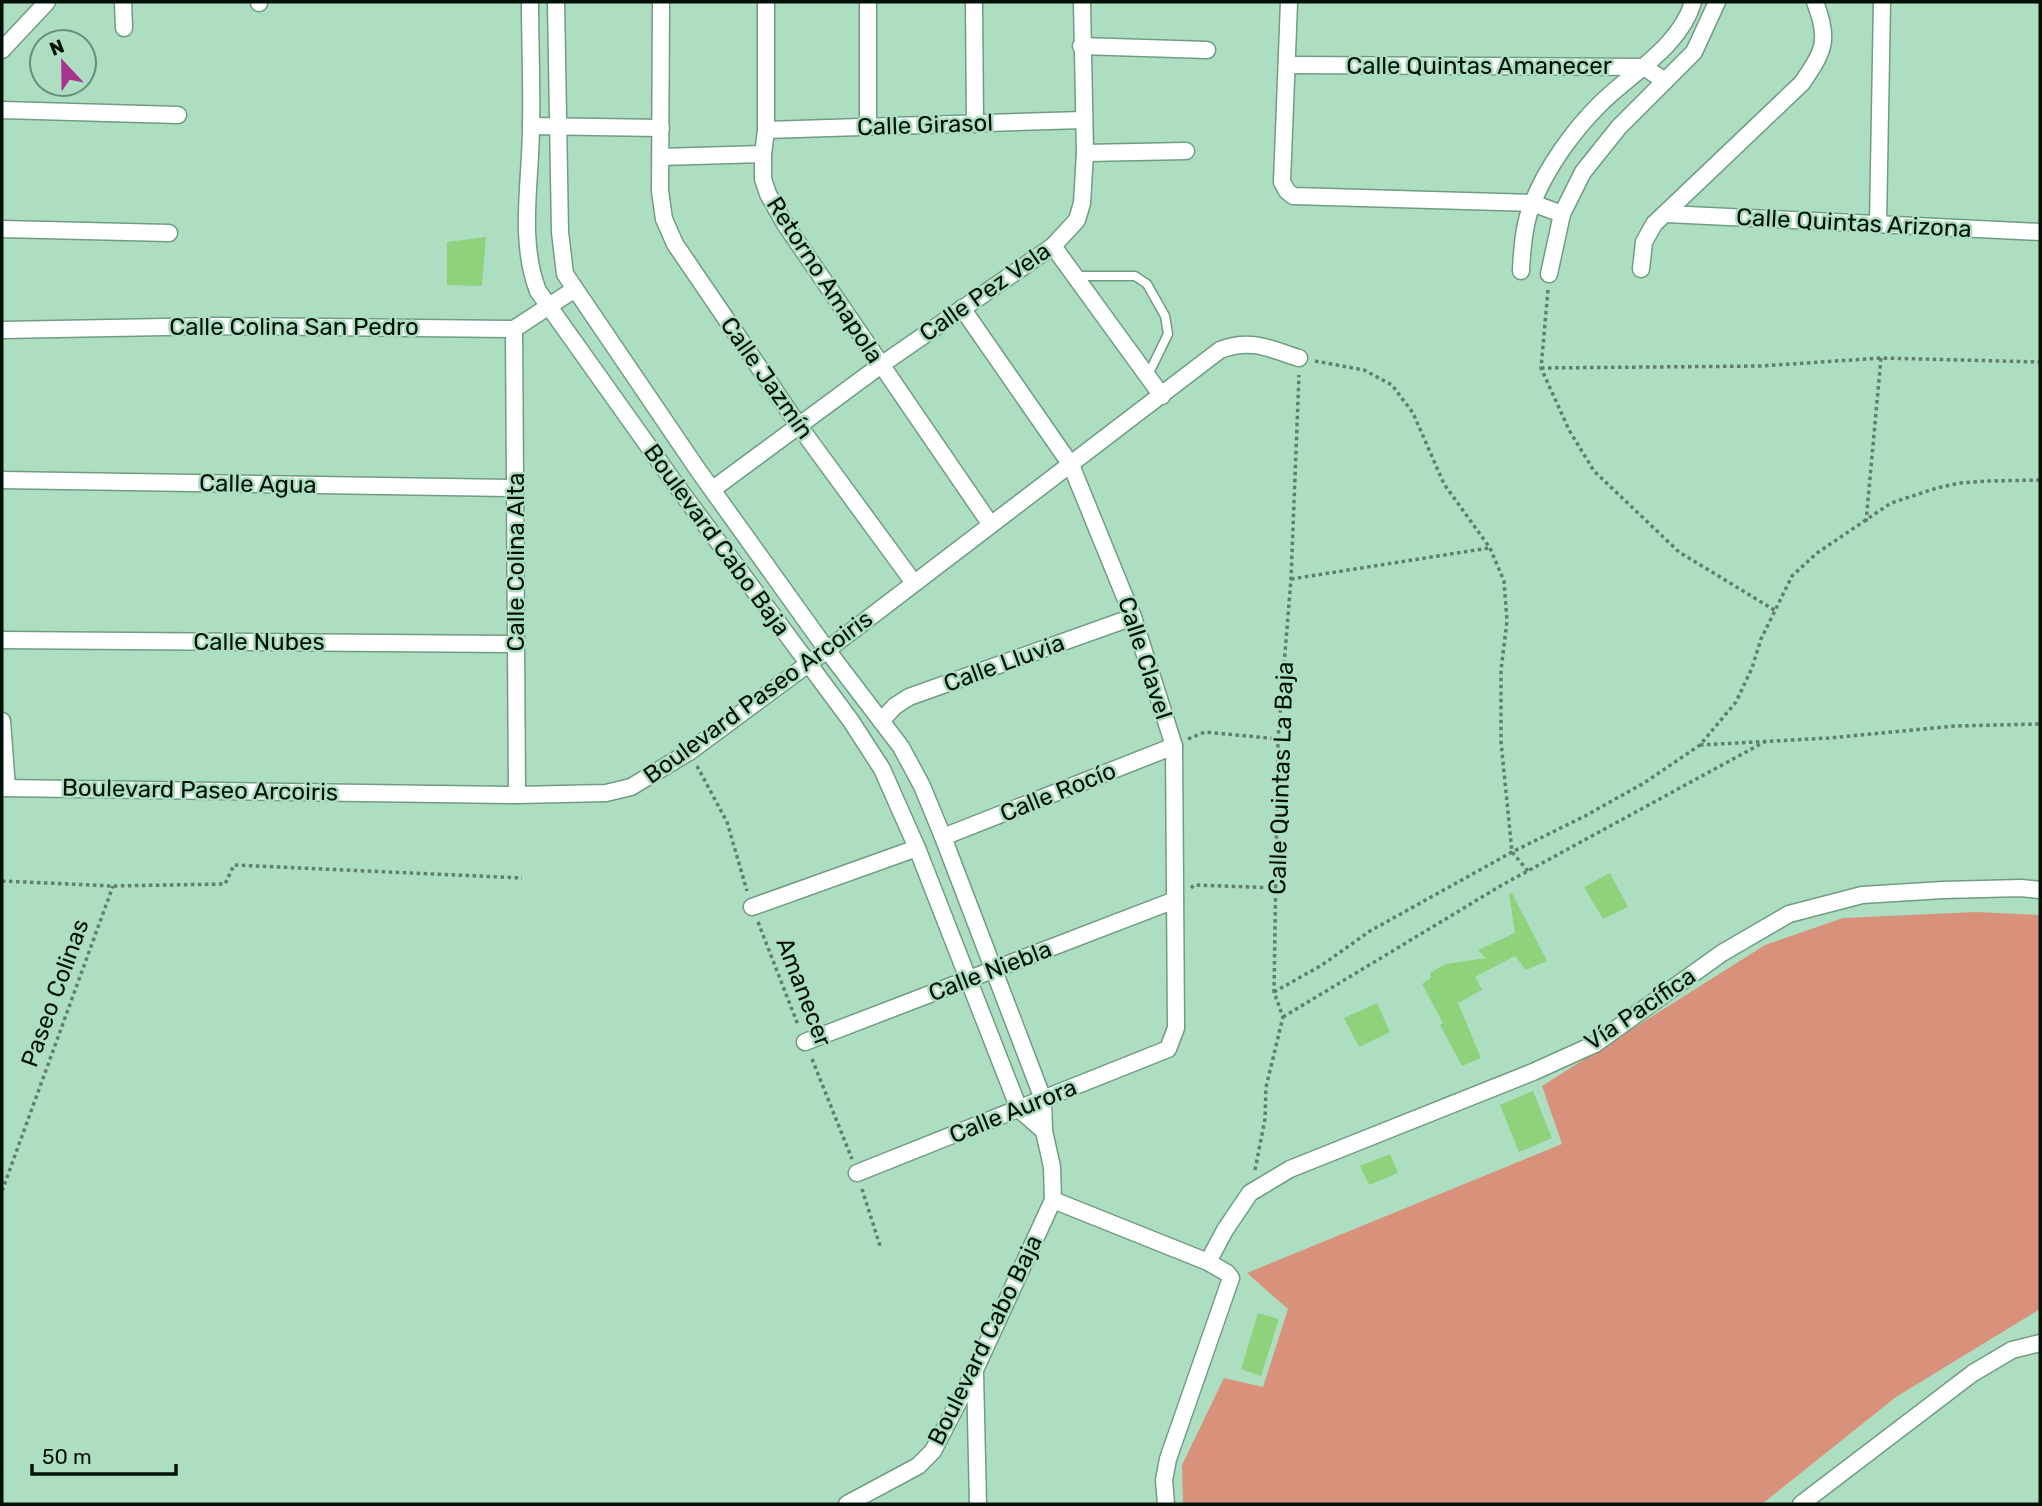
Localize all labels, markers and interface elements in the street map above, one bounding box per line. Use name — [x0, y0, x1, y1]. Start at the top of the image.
north arrow — [28, 28, 98, 98]
text: N — [46, 34, 67, 61]
street label: Calle Quintas Amanecer — [1346, 52, 1612, 80]
street label: Calle Girasol — [856, 109, 994, 141]
street label: Retorno Amapola — [761, 192, 889, 368]
street label: Calle Quintas Arizona — [1735, 203, 1973, 243]
street label: Calle Pez Vela — [914, 237, 1056, 347]
street label: Calle Jazmín — [715, 312, 819, 444]
street label: Calle Colina San Pedro — [169, 313, 419, 341]
street label: Boulevard Cabo Baja — [638, 439, 796, 641]
street label: Calle Agua — [199, 469, 317, 499]
street label: Calle Colina Alta — [502, 472, 530, 652]
street label: Calle Clavel — [1112, 593, 1178, 723]
street label: Boulevard Paseo Arcoiris — [638, 604, 878, 790]
street label: Calle Nubes — [193, 628, 325, 656]
street label: Calle Lluvia — [940, 628, 1068, 698]
street label: Calle Quintas La Baja — [1263, 661, 1299, 895]
street label: Calle Rocío — [996, 756, 1120, 828]
street label: Boulevard Paseo Arcoiris — [62, 774, 338, 806]
street label: Paseo Colinas — [15, 915, 95, 1071]
street label: Amanecer — [770, 934, 838, 1050]
street label: Calle Niebla — [925, 935, 1055, 1007]
street label: Vía Pacífica — [1579, 962, 1701, 1056]
street label: Calle Aurora — [945, 1073, 1081, 1149]
street label: Boulevard Cabo Baja — [922, 1230, 1048, 1450]
scale bar — [32, 1432, 175, 1476]
text: 50 m — [42, 1444, 92, 1469]

